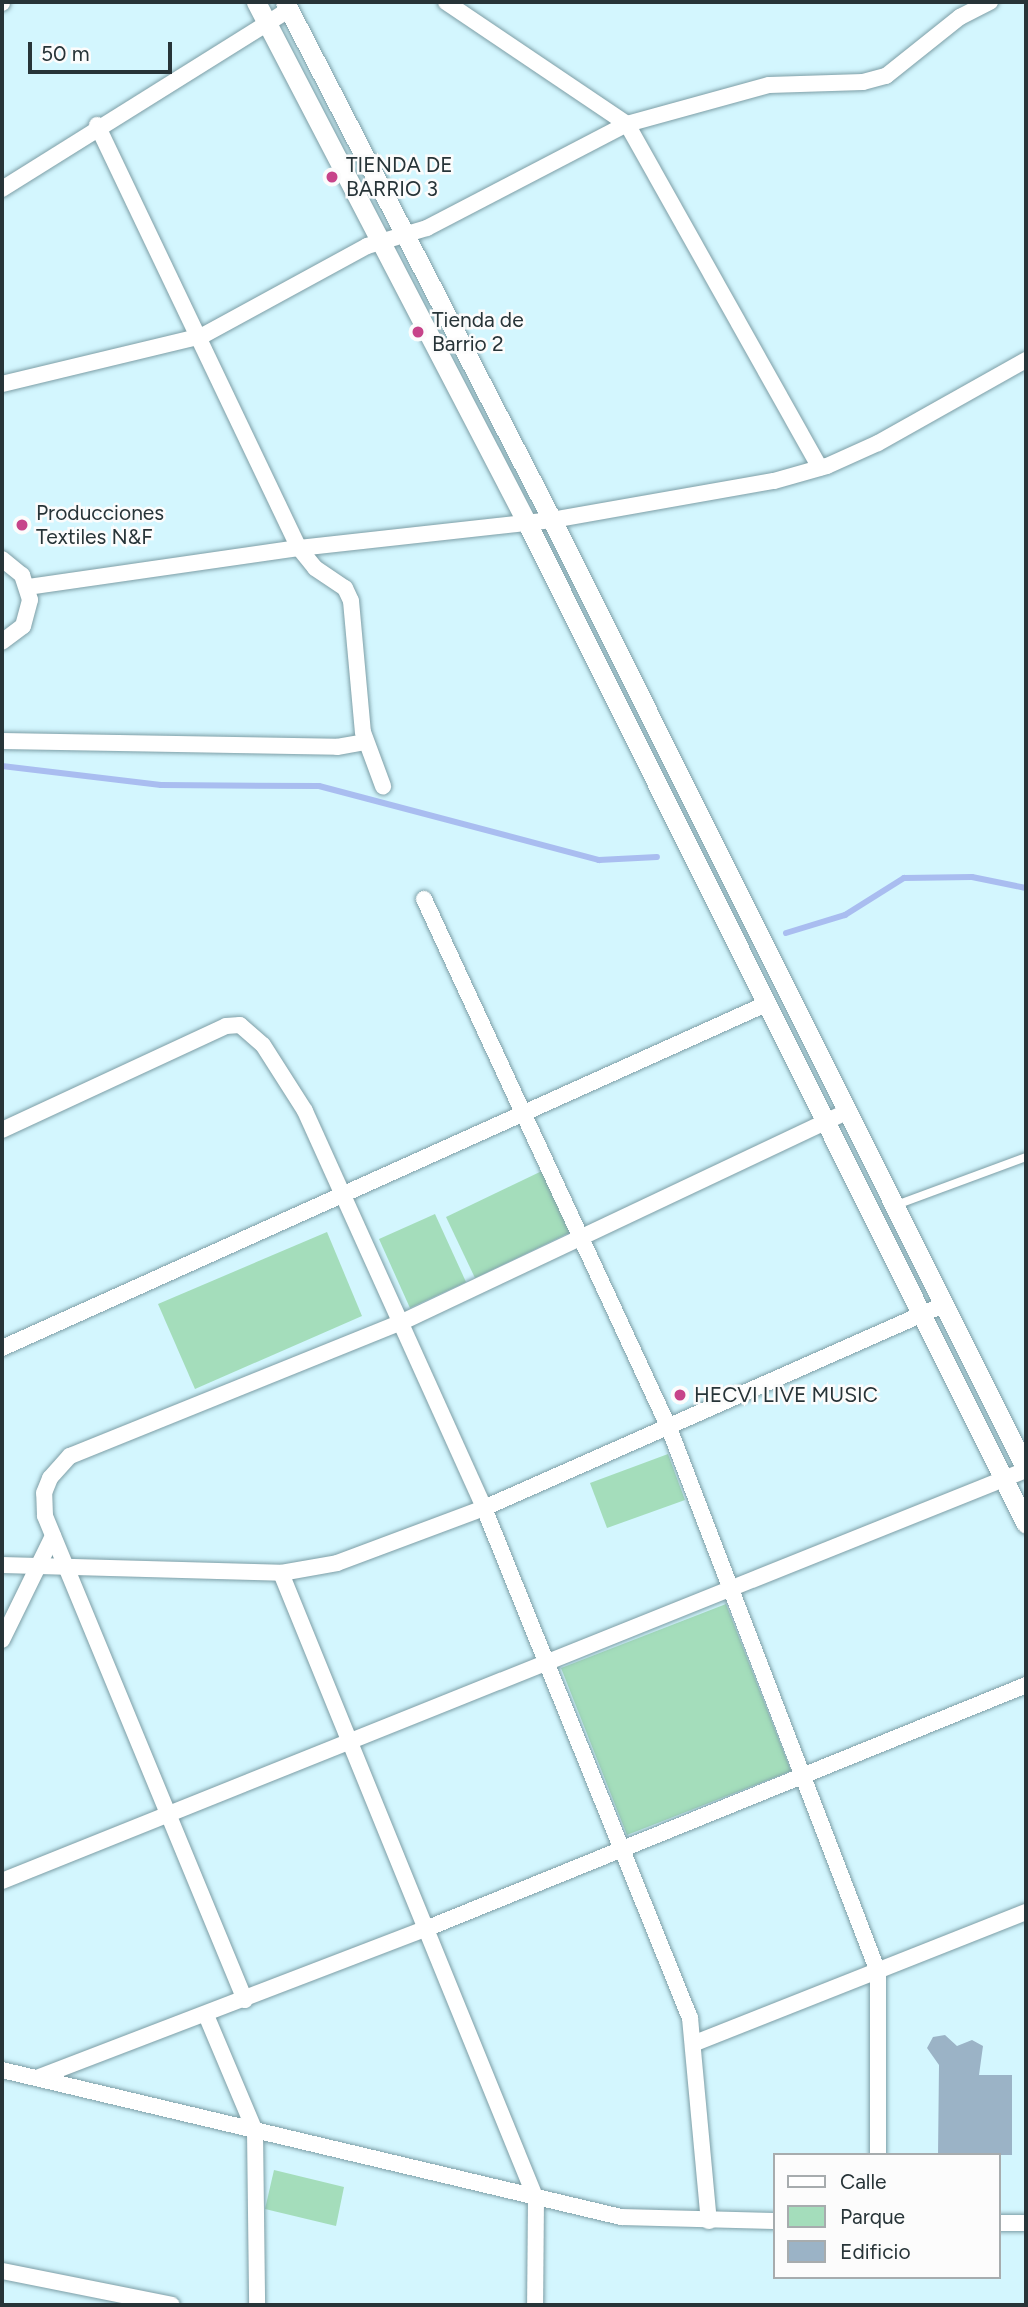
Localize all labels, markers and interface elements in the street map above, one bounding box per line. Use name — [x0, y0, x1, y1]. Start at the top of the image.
scale bar — [32, 28, 175, 72]
text: 50 m — [41, 41, 90, 66]
place label: TIENDA DE BARRIO 3 — [346, 152, 453, 202]
marker: TIENDA DE BARRIO 3 — [324, 169, 340, 185]
place label: Tienda de Barrio 2 — [432, 307, 524, 357]
marker: Tienda de Barrio 2 — [410, 324, 426, 340]
place label: Producciones Textiles N&F — [36, 500, 164, 550]
marker: Producciones Textiles N&F — [14, 517, 30, 533]
place label: HECVI LIVE MUSIC — [694, 1382, 878, 1408]
marker: HECVI LIVE MUSIC — [672, 1387, 688, 1403]
legend — [772, 2153, 1000, 2279]
text: Calle — [840, 2169, 887, 2194]
text: Parque — [840, 2204, 905, 2229]
text: Edificio — [840, 2239, 911, 2264]

